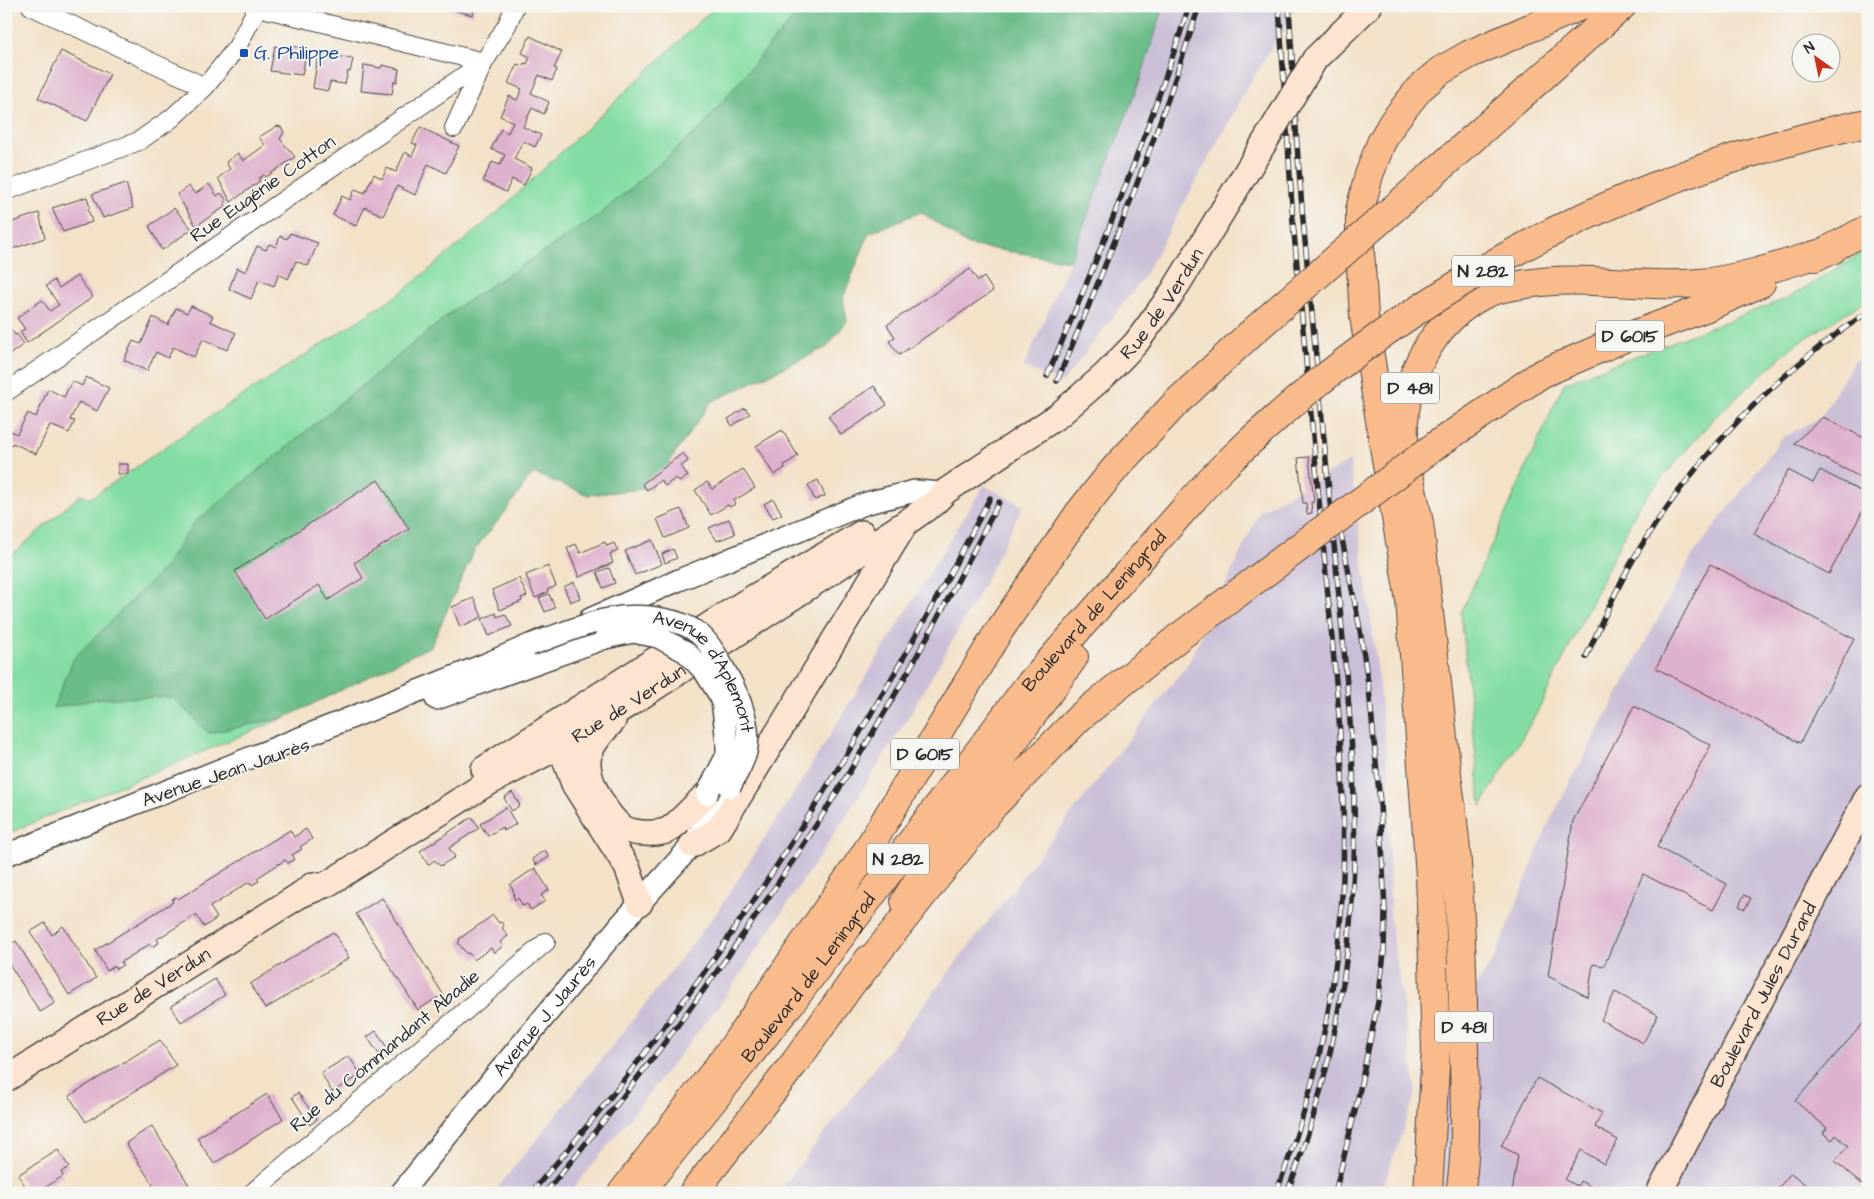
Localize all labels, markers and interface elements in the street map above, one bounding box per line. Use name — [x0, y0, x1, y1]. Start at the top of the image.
north arrow — [1792, 32, 1842, 82]
text: N — [1800, 37, 1819, 59]
place label: G. Philippe — [254, 40, 339, 67]
marker: G. Philippe — [238, 47, 250, 59]
street label: Rue Eugénie Cotton — [185, 129, 342, 250]
street label: Rue de Verdun — [1114, 243, 1210, 365]
road number: N 282 — [1452, 256, 1514, 286]
road number: D 6015 — [1596, 321, 1664, 352]
road number: D 481 — [1381, 372, 1439, 403]
street label: Boulevard de Leningrad — [1015, 524, 1173, 698]
street label: Avenue d'Aplemont — [651, 604, 761, 734]
street label: Rue de Verdun — [567, 657, 691, 750]
street label: Avenue Jean Jaurès — [138, 732, 314, 814]
road number: D 6015 — [891, 739, 959, 770]
road number: N 282 — [867, 844, 929, 874]
street label: Boulevard de Leningrad — [735, 887, 882, 1068]
street label: Boulevard Jules Durand — [1703, 897, 1823, 1092]
street label: Rue de Verdun — [91, 941, 216, 1033]
street label: Avenue J. Jaurès — [487, 950, 603, 1082]
street label: Rue du Commandant Abadie — [284, 963, 486, 1139]
road number: D 481 — [1435, 1012, 1493, 1042]

